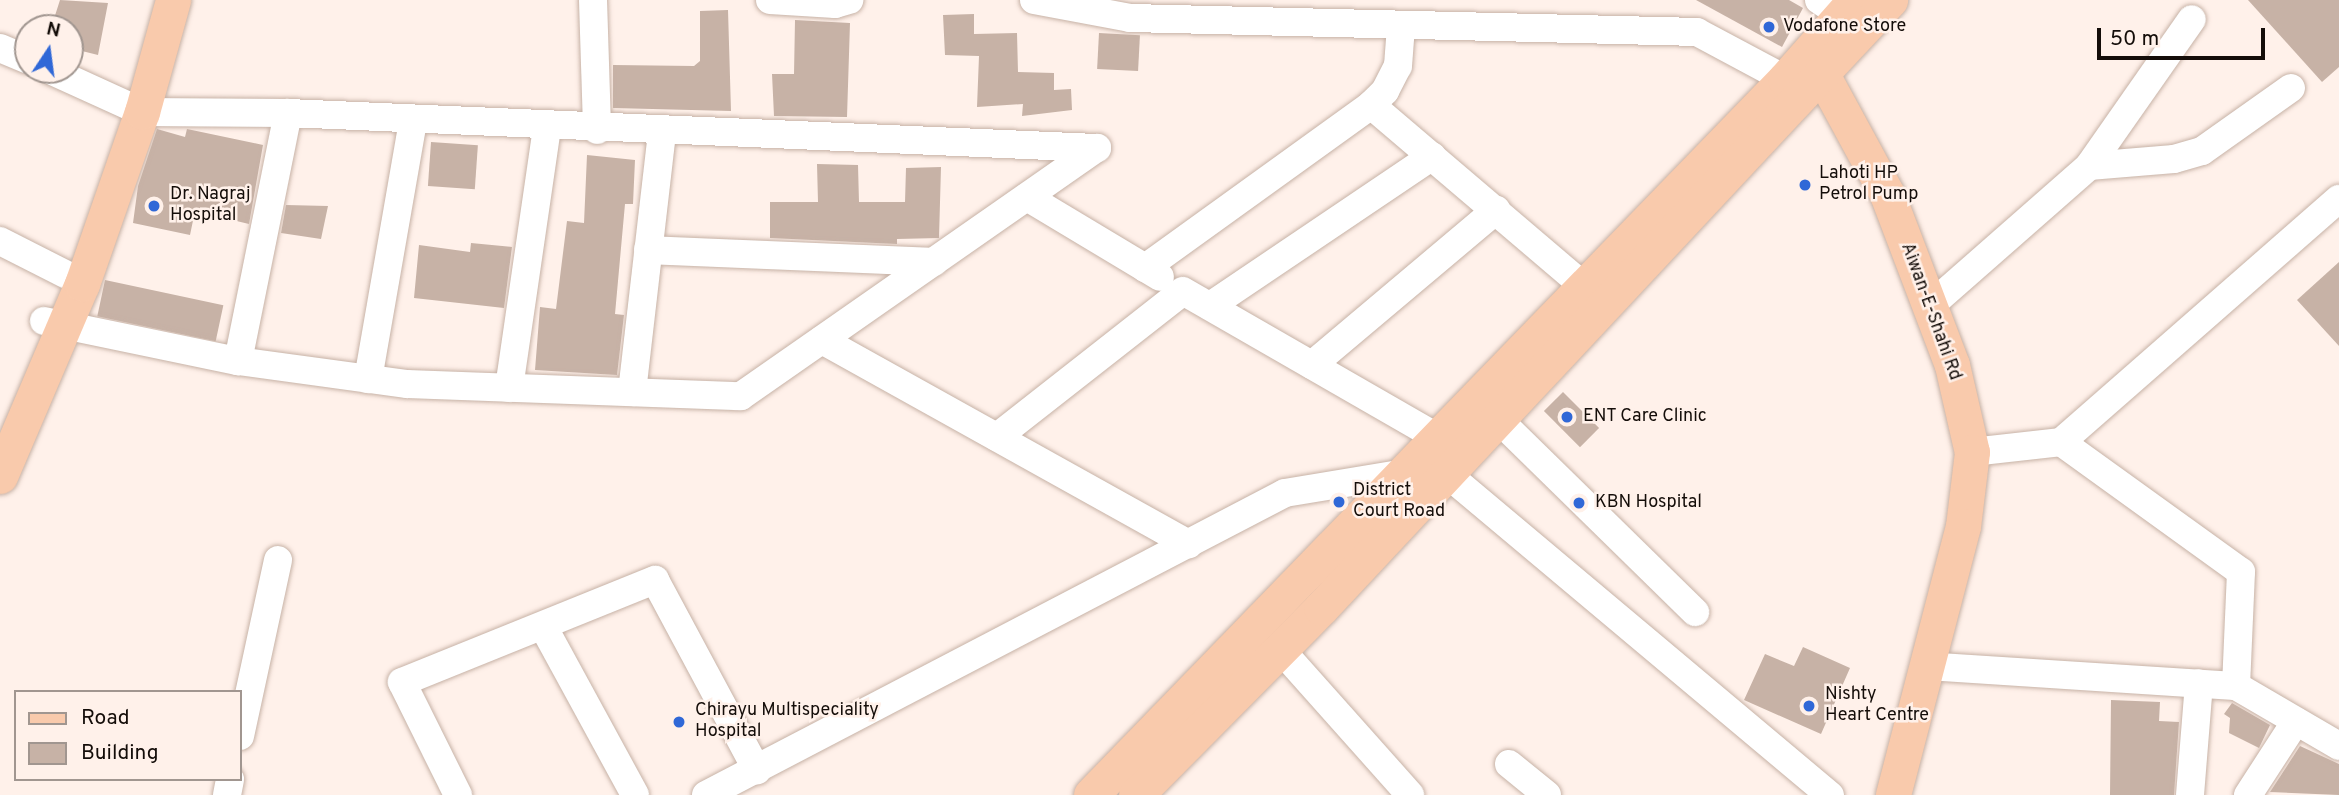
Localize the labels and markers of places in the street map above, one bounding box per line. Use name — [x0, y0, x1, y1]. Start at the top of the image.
place label: Vodafone Store — [1783, 16, 1906, 38]
marker: Vodafone Store — [1761, 19, 1777, 35]
place label: Lahoti HP Petrol Pump — [1819, 164, 1919, 206]
marker: Lahoti HP Petrol Pump — [1797, 177, 1813, 193]
place label: Dr. Nagraj Hospital — [170, 185, 251, 228]
marker: Dr. Nagraj Hospital — [144, 196, 164, 216]
place label: ENT Care Clinic — [1583, 406, 1708, 428]
marker: ENT Care Clinic — [1557, 407, 1577, 427]
place label: District Court Road — [1353, 481, 1445, 524]
place label: KBN Hospital — [1595, 492, 1702, 514]
marker: KBN Hospital — [1569, 493, 1589, 513]
marker: District Court Road — [1331, 494, 1347, 510]
place label: Nishty Heart Centre — [1825, 685, 1929, 728]
marker: Nishty Heart Centre — [1799, 696, 1819, 716]
place label: Chirayu Multispeciality Hospital — [695, 701, 879, 744]
marker: Chirayu Multispeciality Hospital — [669, 712, 689, 732]

